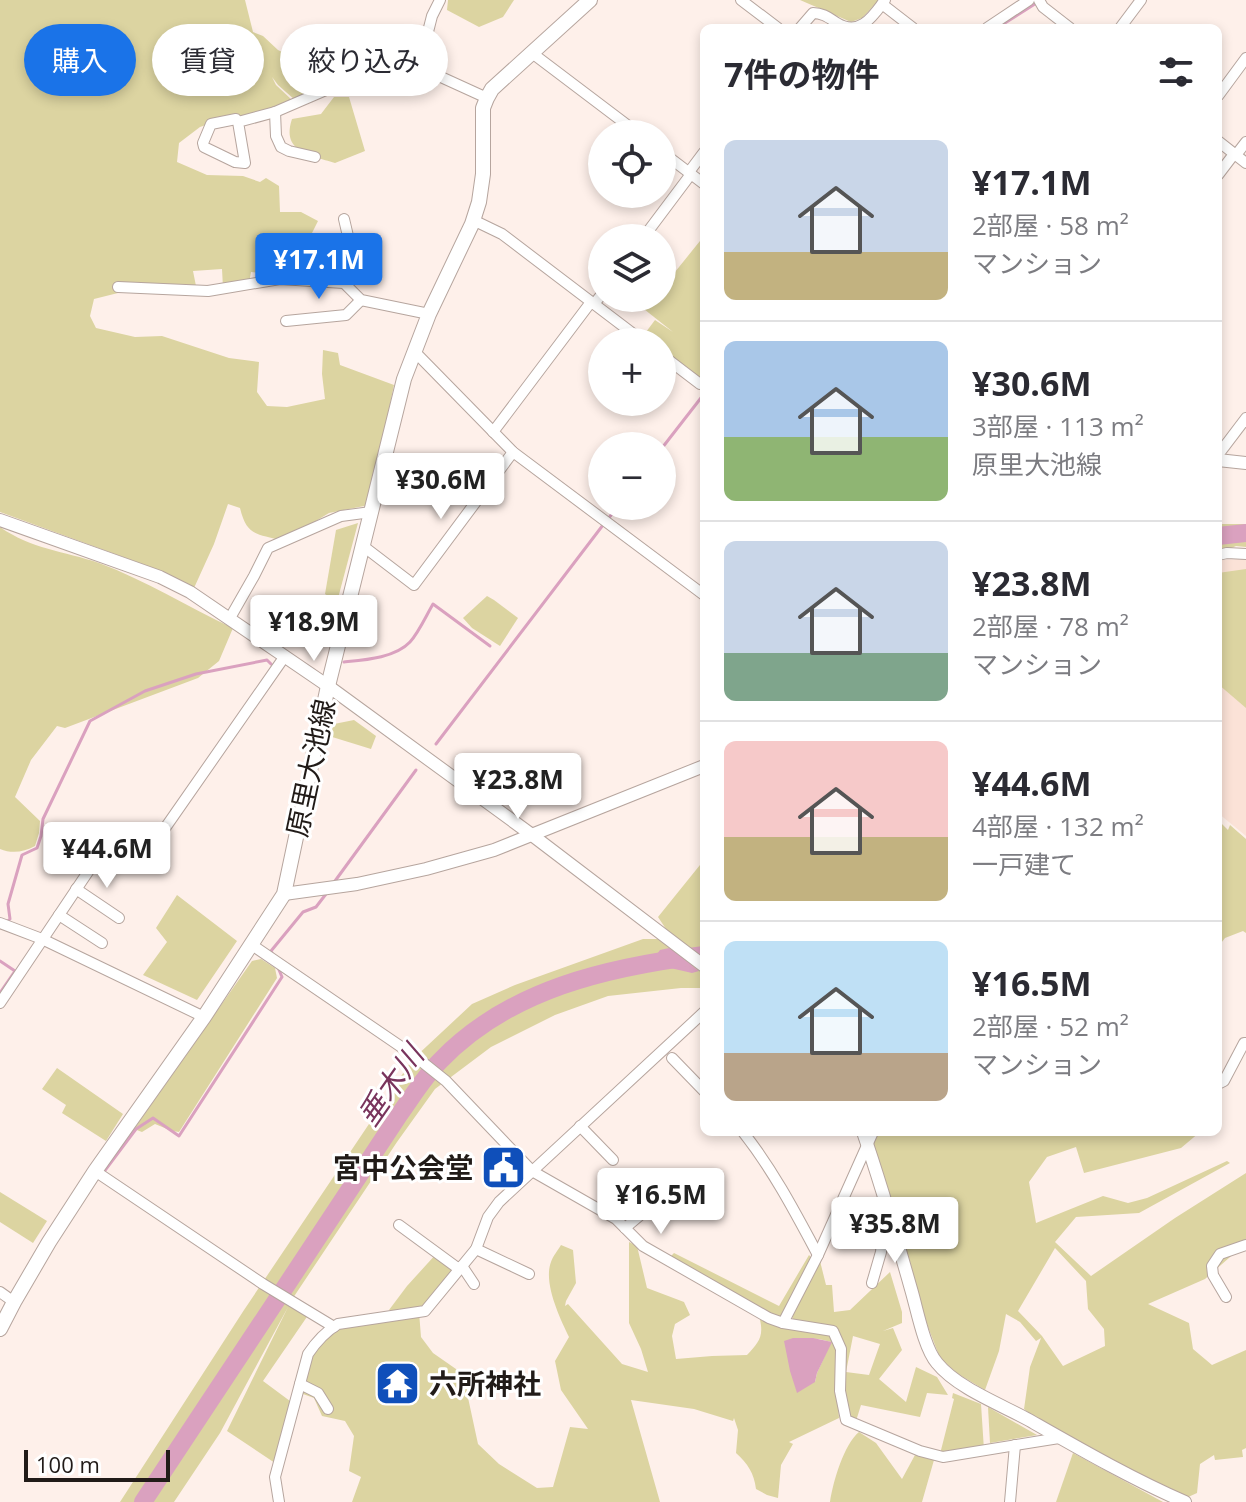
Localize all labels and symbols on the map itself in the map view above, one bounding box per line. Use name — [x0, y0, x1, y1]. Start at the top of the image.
pin: ¥17.1M — [254, 233, 384, 301]
pin: ¥30.6M — [376, 453, 506, 521]
pin: ¥18.9M — [249, 595, 379, 663]
street label: 原里大池線 — [277, 695, 343, 840]
pin: ¥23.8M — [453, 753, 583, 821]
pin: ¥44.6M — [42, 822, 172, 890]
water label: 垂木川 — [347, 1034, 434, 1134]
public building icon: 宮中公会堂 — [480, 1144, 528, 1192]
place label: 宮中公会堂 — [333, 1148, 473, 1186]
pin: ¥16.5M — [596, 1168, 726, 1236]
pin: ¥35.8M — [830, 1197, 960, 1265]
temple icon: 六所神社 — [374, 1360, 422, 1408]
place label: 六所神社 — [429, 1364, 541, 1402]
scale bar — [24, 1446, 170, 1482]

